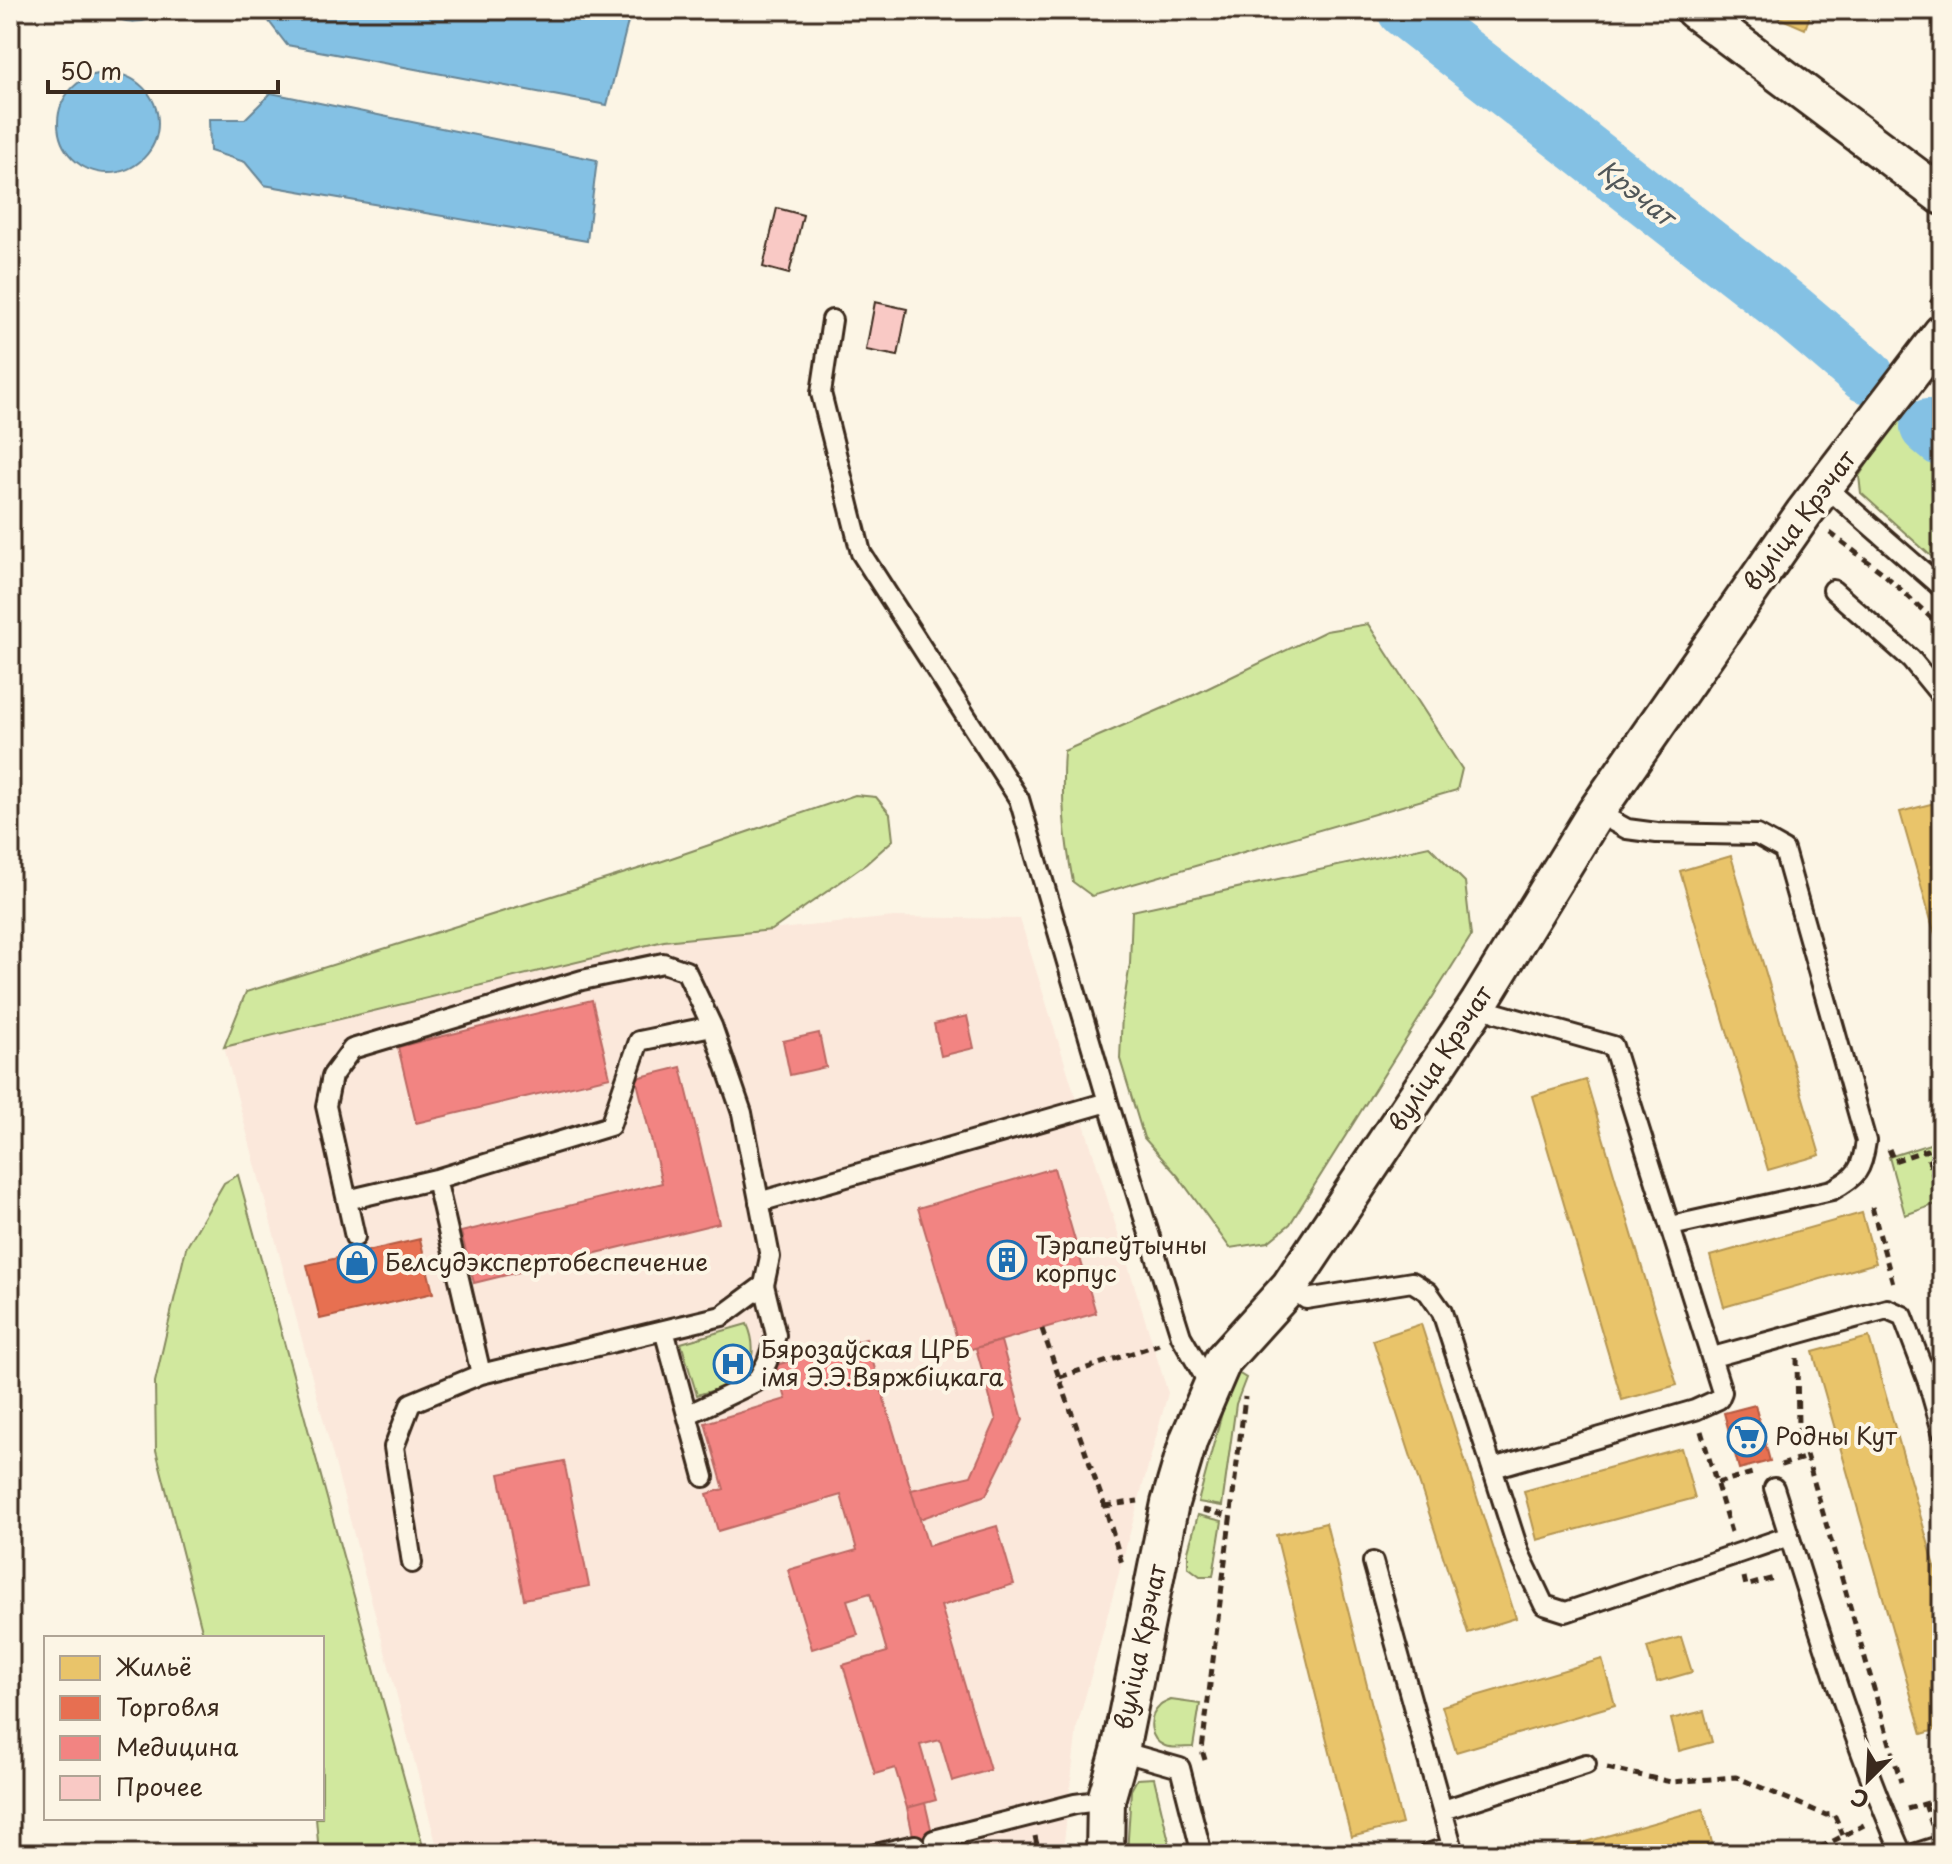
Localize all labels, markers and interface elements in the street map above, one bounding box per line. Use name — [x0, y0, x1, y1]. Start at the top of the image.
scale bar — [48, 44, 278, 94]
text: 50 m — [60, 52, 122, 88]
water label: Крэчат — [1590, 149, 1687, 237]
street label: вуліца Крэчат — [1733, 441, 1864, 598]
street label: вуліца Крэчат — [1378, 977, 1501, 1138]
place label: Тэрапеўтычны корпус — [1035, 1226, 1207, 1290]
building icon: Тэрапеўтычны корпус — [986, 1239, 1028, 1281]
shop icon: Белсудэкспертобеспечение — [336, 1242, 378, 1284]
place label: Белсудэкспертобеспечение — [385, 1243, 708, 1279]
place label: Бярозаўская ЦРБ імя Э.Э.Вяржбіцкага — [761, 1330, 1004, 1394]
hospital icon: Бярозаўская ЦРБ імя Э.Э.Вяржбіцкага — [712, 1343, 754, 1385]
supermarket icon: Родны Кут — [1726, 1416, 1768, 1458]
place label: Родны Кут — [1775, 1417, 1897, 1453]
street label: вуліца Крэчат — [1104, 1560, 1174, 1733]
legend — [44, 1636, 324, 1820]
text: Жильё — [115, 1648, 192, 1684]
text: Торговля — [116, 1688, 220, 1724]
text: Медицина — [116, 1728, 238, 1764]
north arrow — [1828, 1740, 1908, 1820]
text: Прочее — [116, 1768, 203, 1804]
text: С — [1845, 1781, 1874, 1818]

